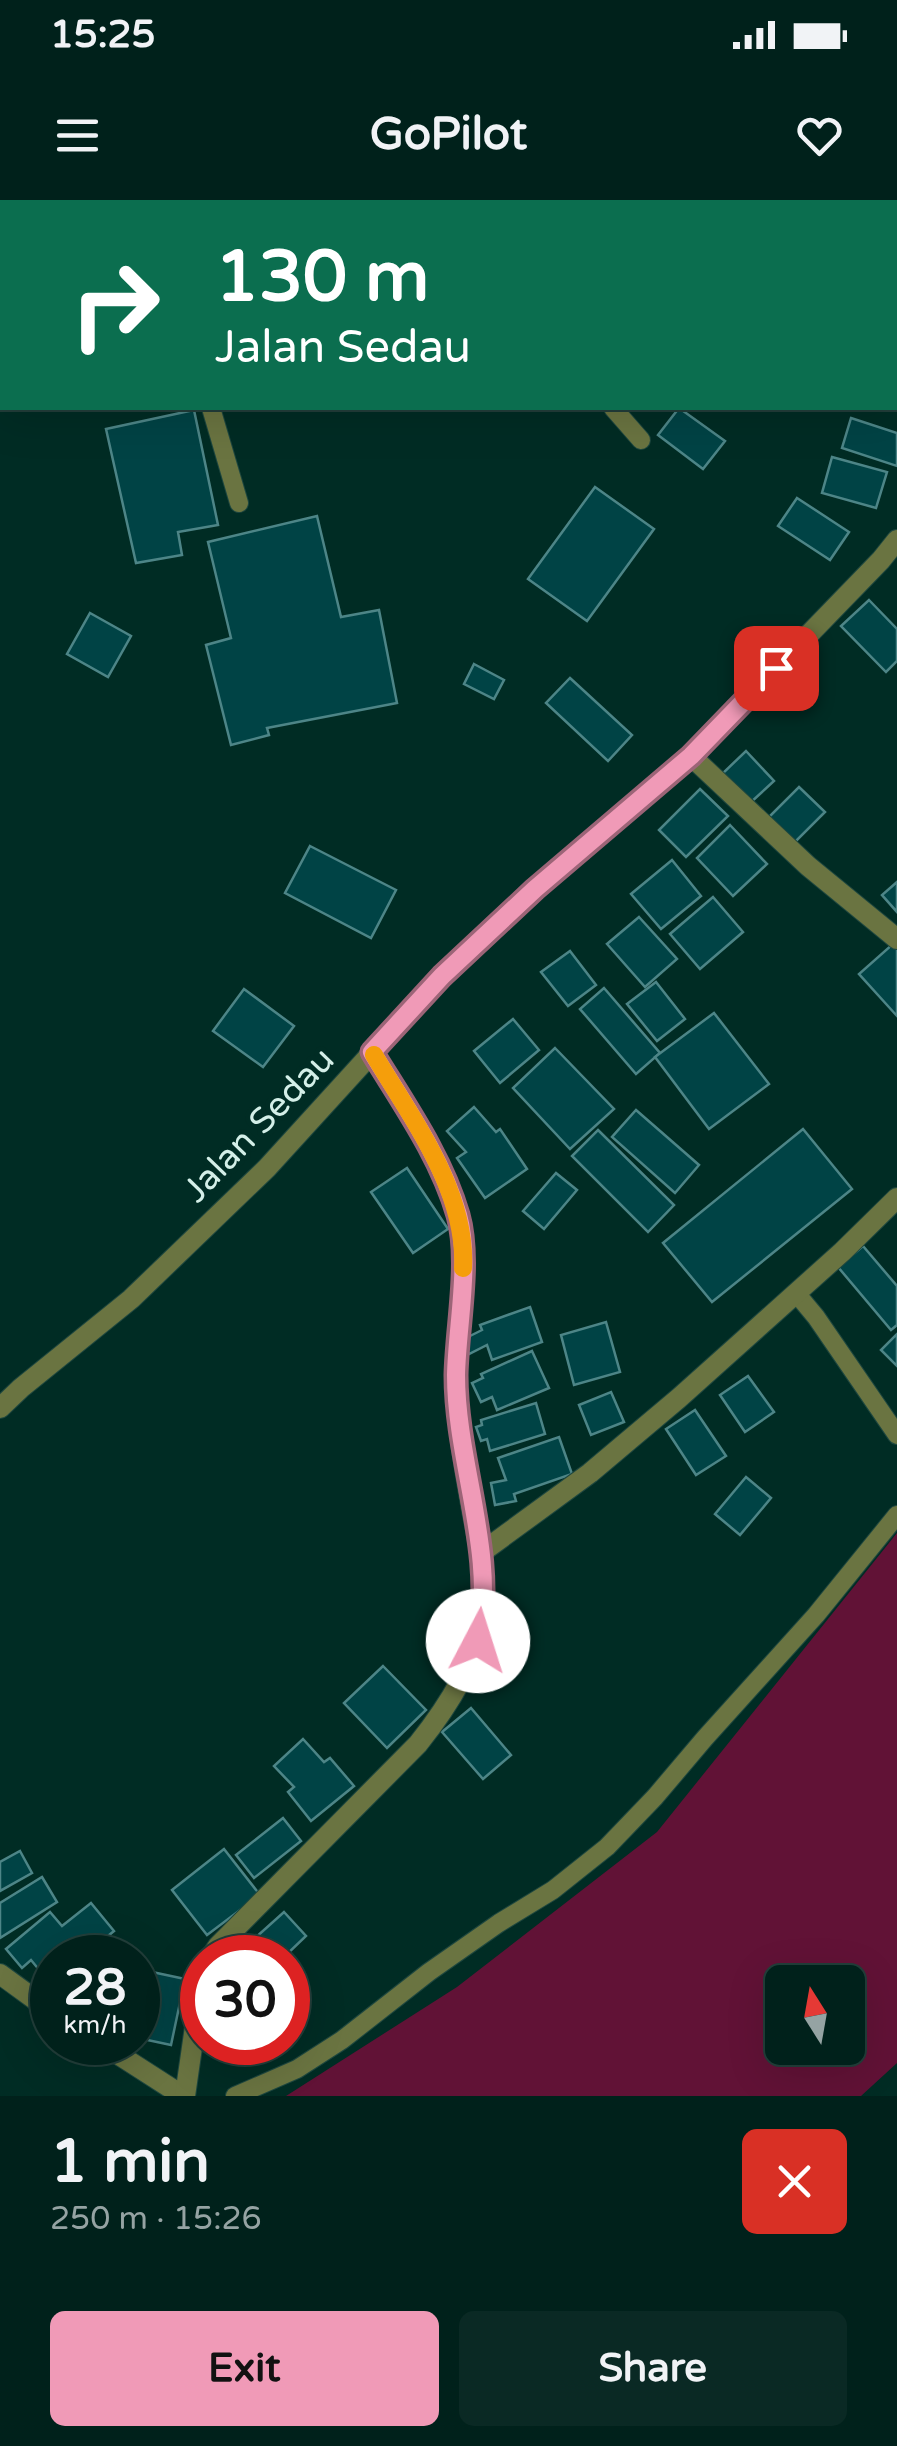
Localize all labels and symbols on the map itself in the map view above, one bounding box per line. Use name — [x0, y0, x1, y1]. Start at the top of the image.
pin — [734, 626, 819, 711]
street label: Jalan Sedau — [175, 1039, 343, 1211]
position arrow — [426, 1589, 530, 1693]
speed limit sign: 30 — [180, 1935, 310, 2065]
north arrow — [765, 1965, 865, 2065]

